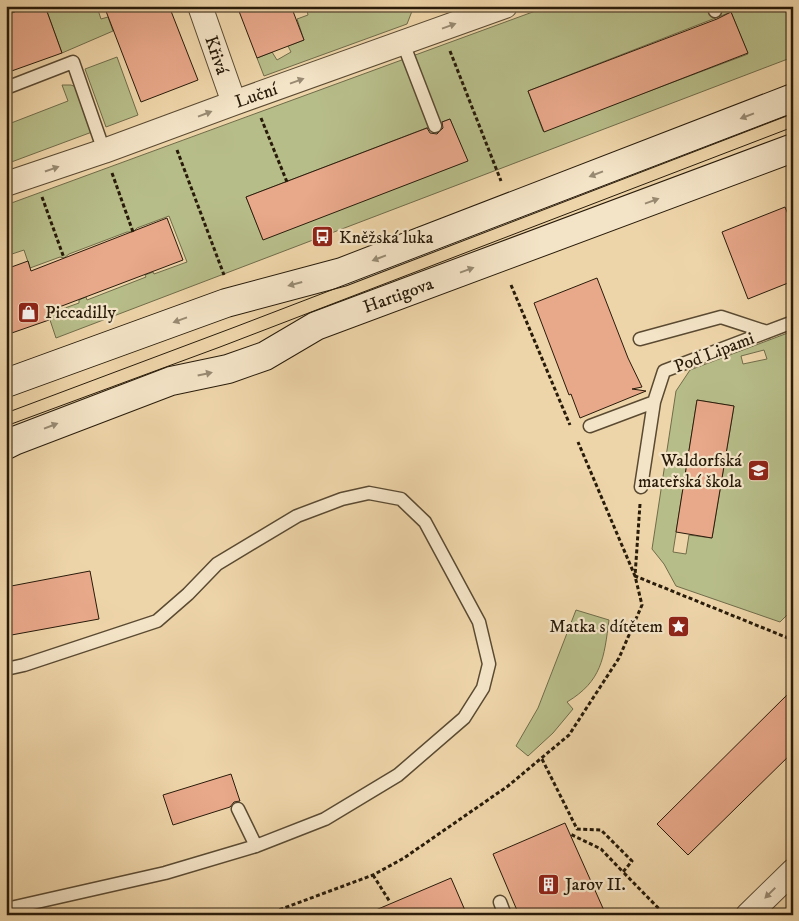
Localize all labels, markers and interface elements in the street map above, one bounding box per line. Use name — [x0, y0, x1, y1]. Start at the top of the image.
one-way arrow — [442, 22, 457, 29]
street label: Křivá — [199, 33, 233, 78]
one-way arrow — [289, 77, 304, 84]
street label: Luční — [232, 78, 282, 113]
one-way arrow — [198, 110, 213, 117]
one-way arrow — [739, 112, 754, 120]
one-way arrow — [45, 164, 60, 172]
one-way arrow — [588, 171, 603, 178]
one-way arrow — [645, 197, 660, 205]
bus stop icon: Kněžská luka — [311, 225, 335, 249]
place label: Kněžská luka — [339, 227, 434, 249]
one-way arrow — [371, 254, 386, 262]
one-way arrow — [460, 266, 475, 274]
street label: Hartigova — [360, 273, 437, 319]
one-way arrow — [287, 281, 302, 289]
shop icon: Piccadilly — [17, 300, 41, 324]
place label: Piccadilly — [45, 302, 116, 324]
one-way arrow — [172, 316, 187, 324]
street label: Pod Lipami — [671, 328, 758, 378]
one-way arrow — [197, 370, 212, 378]
one-way arrow — [44, 422, 58, 430]
place label: Waldorfská mateřská škola — [638, 450, 742, 493]
school or university icon: Waldorfská mateřská škola — [746, 458, 770, 482]
place icon: Matka s dítětem — [667, 614, 691, 638]
place label: Matka s dítětem — [549, 616, 663, 638]
building icon: Jarov II. — [537, 872, 561, 896]
place label: Jarov II. — [563, 874, 626, 896]
one-way arrow — [765, 886, 777, 898]

